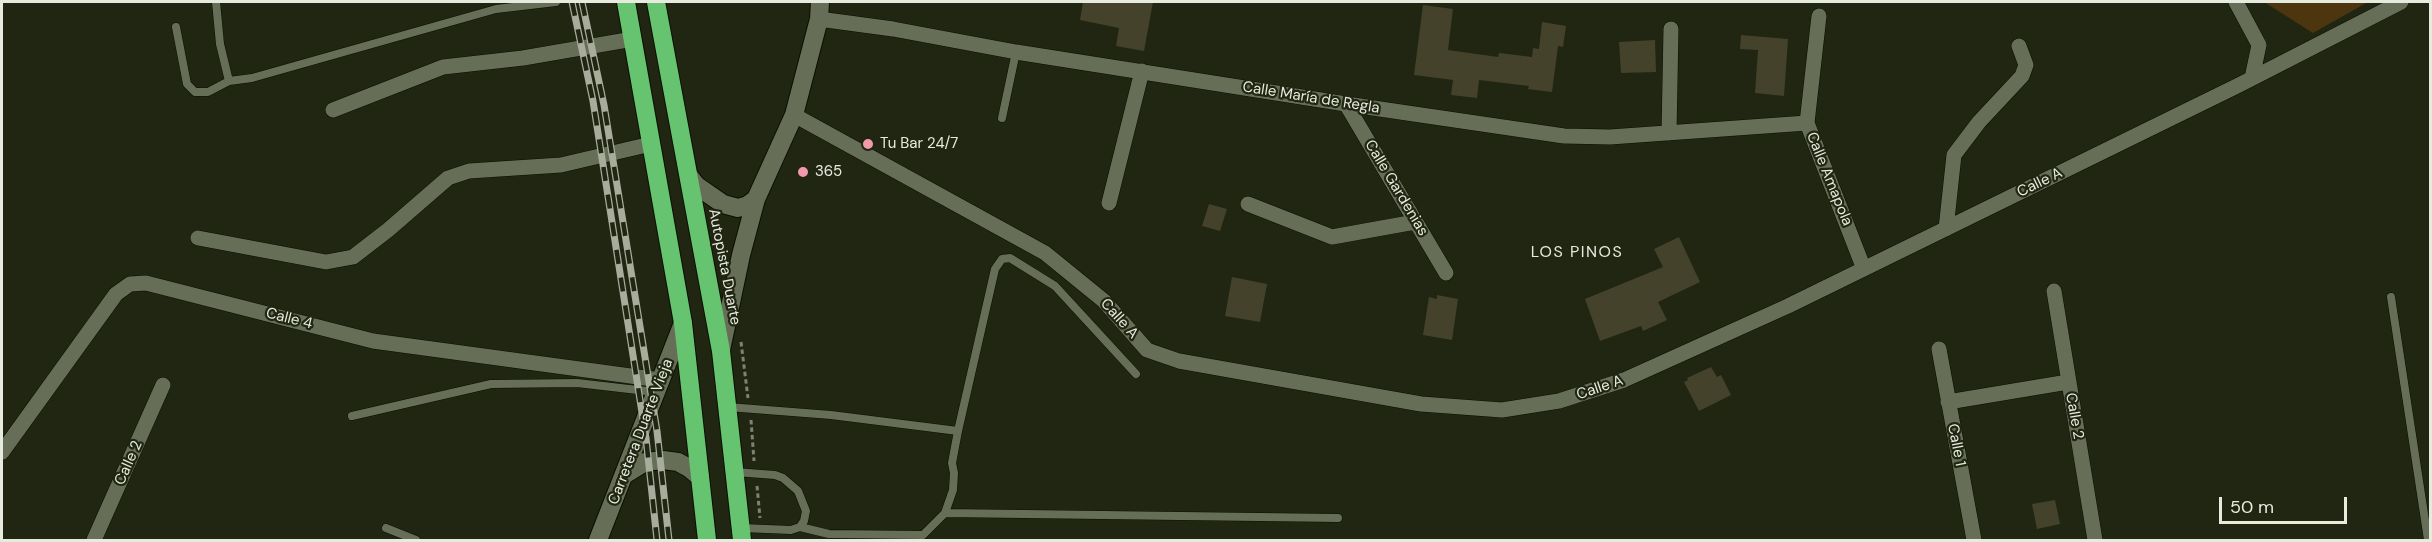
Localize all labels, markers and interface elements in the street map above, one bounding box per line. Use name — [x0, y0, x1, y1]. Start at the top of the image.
street label: Calle María de Regla — [1241, 78, 1381, 118]
street label: Calle Amapola — [1802, 130, 1856, 228]
place label: Tu Bar 24/7 — [880, 135, 958, 153]
marker: Tu Bar 24/7 — [861, 137, 875, 151]
street label: Calle Gardenias — [1360, 137, 1432, 239]
place label: 365 — [815, 163, 842, 181]
street label: Calle A — [2014, 164, 2066, 202]
marker: 365 — [796, 165, 810, 179]
street label: Autopista Duarte — [704, 207, 744, 327]
district label: LOS PINOS — [1531, 243, 1623, 263]
street label: Calle A — [1096, 295, 1142, 343]
street label: Calle 4 — [264, 305, 314, 333]
street label: Carretera Duarte Vieja — [605, 357, 677, 507]
street label: Calle A — [1574, 372, 1626, 404]
street label: Calle 2 — [2061, 391, 2087, 441]
street label: Calle 1 — [1943, 422, 1969, 468]
street label: Calle 2 — [111, 438, 147, 488]
scale bar — [2222, 485, 2350, 523]
text: 50 m — [2230, 495, 2274, 519]

